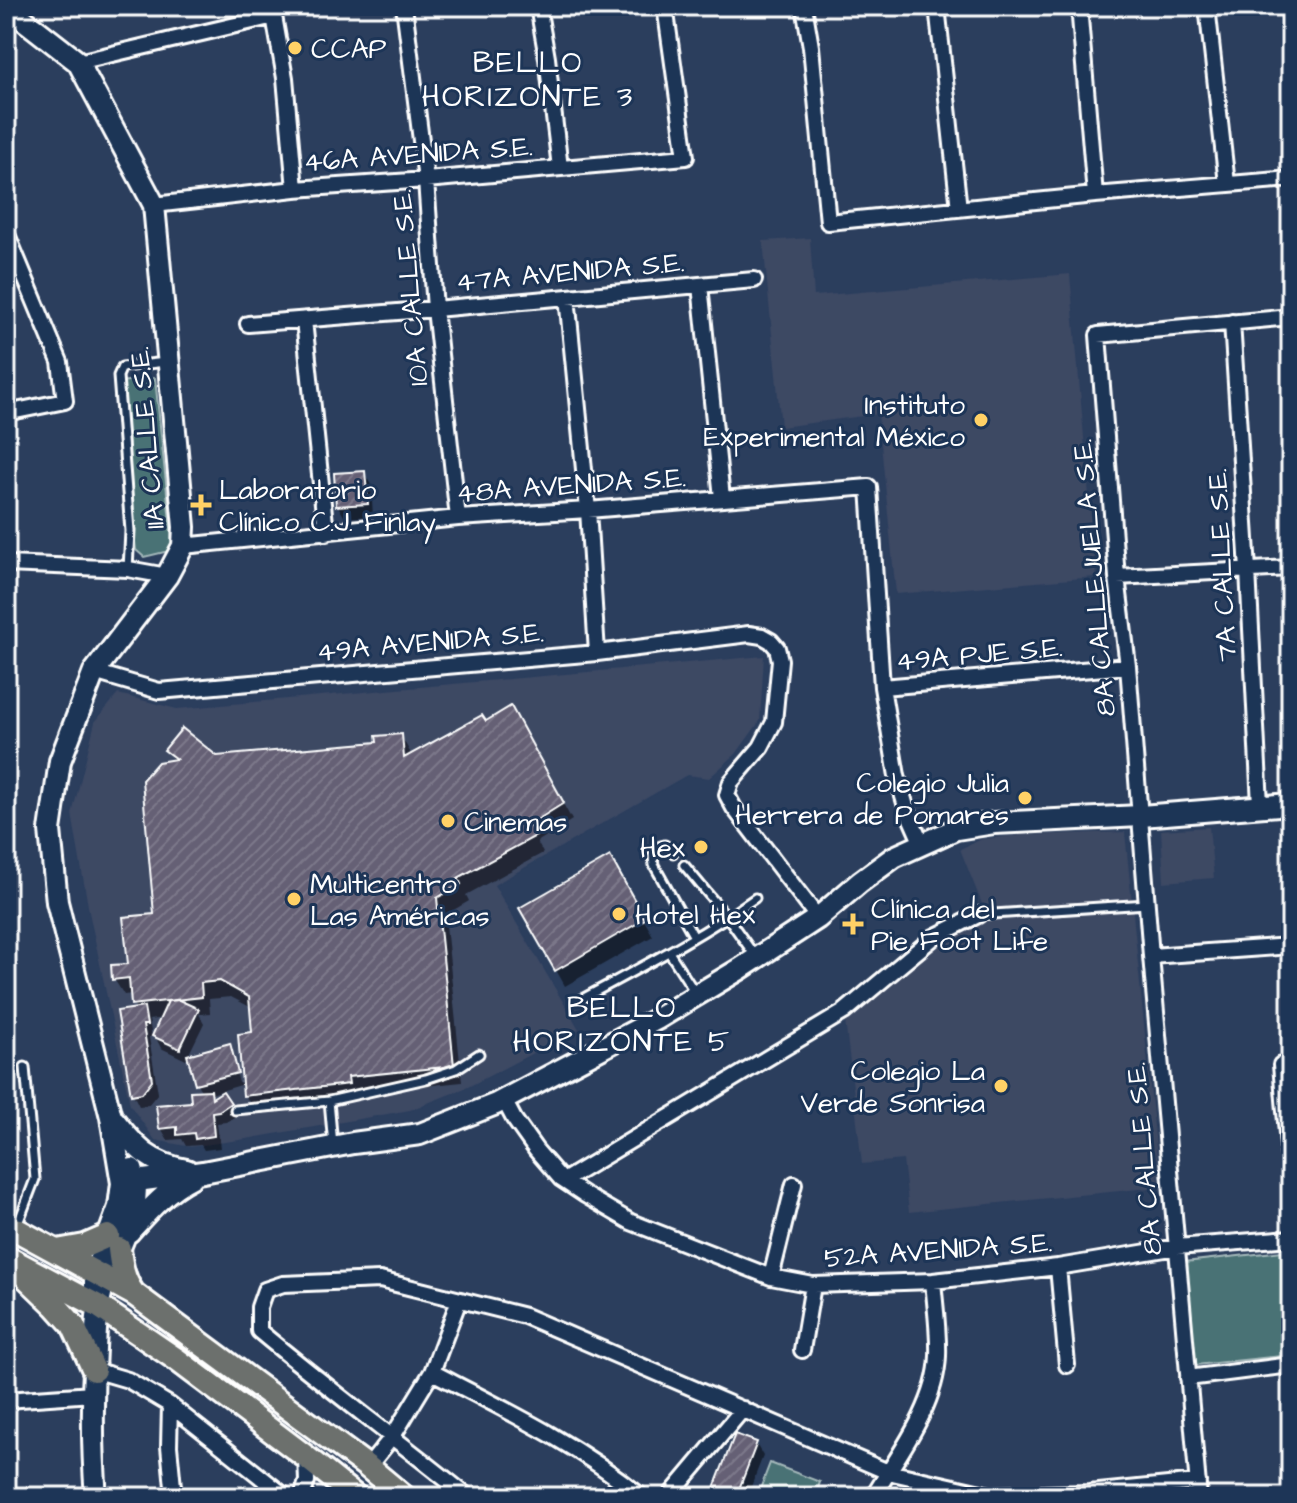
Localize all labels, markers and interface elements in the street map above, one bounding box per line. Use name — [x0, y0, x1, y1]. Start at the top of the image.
place label: CCAP — [311, 30, 387, 69]
marker: CCAP — [286, 39, 304, 57]
district label: BELLO HORIZONTE 3 — [422, 42, 634, 118]
street label: 46A AVENIDA S.E. — [302, 127, 534, 182]
street label: 10A CALLE S.E. — [382, 188, 439, 388]
street label: 47A AVENIDA S.E. — [454, 243, 686, 302]
street label: 11A CALLE S.E. — [120, 345, 175, 531]
place label: Instituto Experimental México — [704, 386, 965, 457]
marker: Instituto Experimental México — [972, 411, 990, 429]
street label: 8A CALLEJUELA S.E. — [1063, 437, 1126, 718]
street label: 48A AVENIDA S.E. — [455, 458, 687, 513]
street label: 7A CALLE S.E. — [1198, 467, 1247, 662]
place label: Laboratorio Clínico C.J. Finlay — [219, 471, 436, 544]
marker: Laboratorio Clínico C.J. Finlay — [190, 494, 212, 516]
street label: 49A AVENIDA S.E. — [315, 613, 545, 672]
street label: 49A PJE S.E. — [894, 628, 1064, 681]
place label: Colegio Julia Herrera de Pomares — [735, 764, 1009, 835]
marker: Colegio Julia Herrera de Pomares — [1016, 789, 1034, 807]
place label: Cinemas — [464, 803, 567, 842]
marker: Cinemas — [439, 812, 457, 830]
place label: Hex — [640, 829, 686, 868]
marker: Hex — [692, 838, 710, 856]
place label: Multicentro Las Américas — [310, 865, 489, 936]
marker: Multicentro Las Américas — [285, 890, 303, 908]
place label: Clínica del Pie Foot Life — [871, 890, 1048, 961]
place label: Hotel Hex — [635, 896, 756, 935]
marker: Hotel Hex — [610, 905, 628, 923]
marker: Clínica del Pie Foot Life — [842, 913, 864, 935]
district label: BELLO HORIZONTE 5 — [513, 987, 731, 1063]
place label: Colegio La Verde Sonrisa — [800, 1052, 985, 1123]
street label: 8A CALLE S.E. — [1117, 1061, 1172, 1257]
marker: Colegio La Verde Sonrisa — [992, 1077, 1010, 1095]
street label: 52A AVENIDA S.E. — [823, 1223, 1053, 1278]

